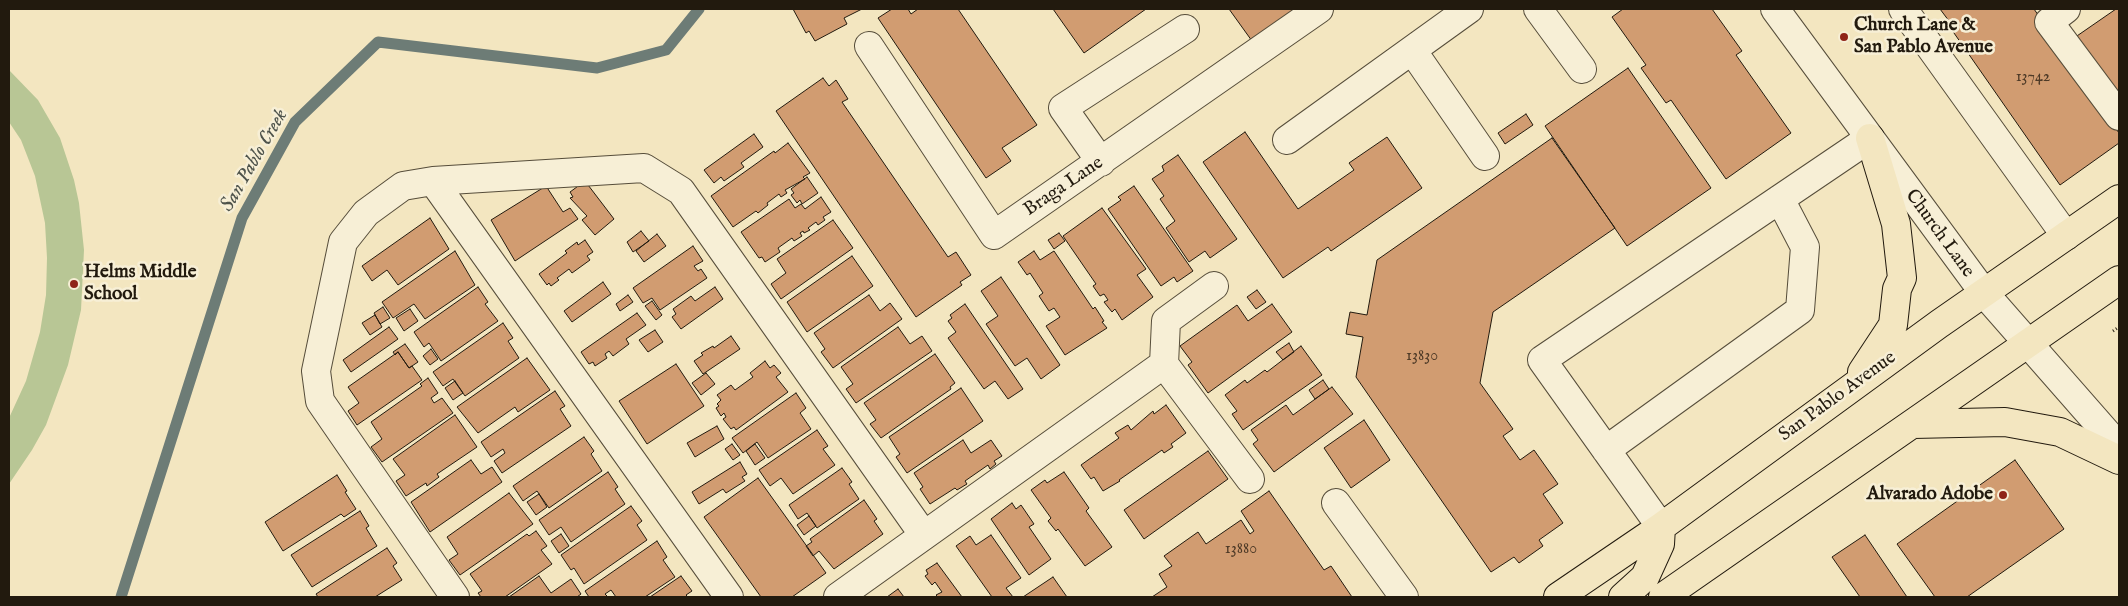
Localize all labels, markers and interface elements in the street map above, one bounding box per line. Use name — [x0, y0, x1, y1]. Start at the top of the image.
place label: Church Lane & San Pablo Avenue — [1854, 15, 1993, 59]
marker: Church Lane & San Pablo Avenue — [1838, 31, 1850, 43]
house number: 13742 — [2016, 68, 2050, 88]
water label: San Pablo Creek — [216, 106, 294, 216]
street label: Braga Lane — [1020, 152, 1108, 222]
street label: Church Lane — [1899, 185, 1979, 283]
place label: Helms Middle School — [84, 262, 196, 306]
marker: Helms Middle School — [68, 278, 80, 290]
house number: 13830 — [1406, 347, 1438, 367]
street label: San Pablo Avenue — [1775, 347, 1901, 447]
place label: Alvarado Adobe — [1867, 484, 1993, 506]
marker: Alvarado Adobe — [1997, 489, 2009, 501]
house number: 13880 — [1225, 540, 1257, 560]

